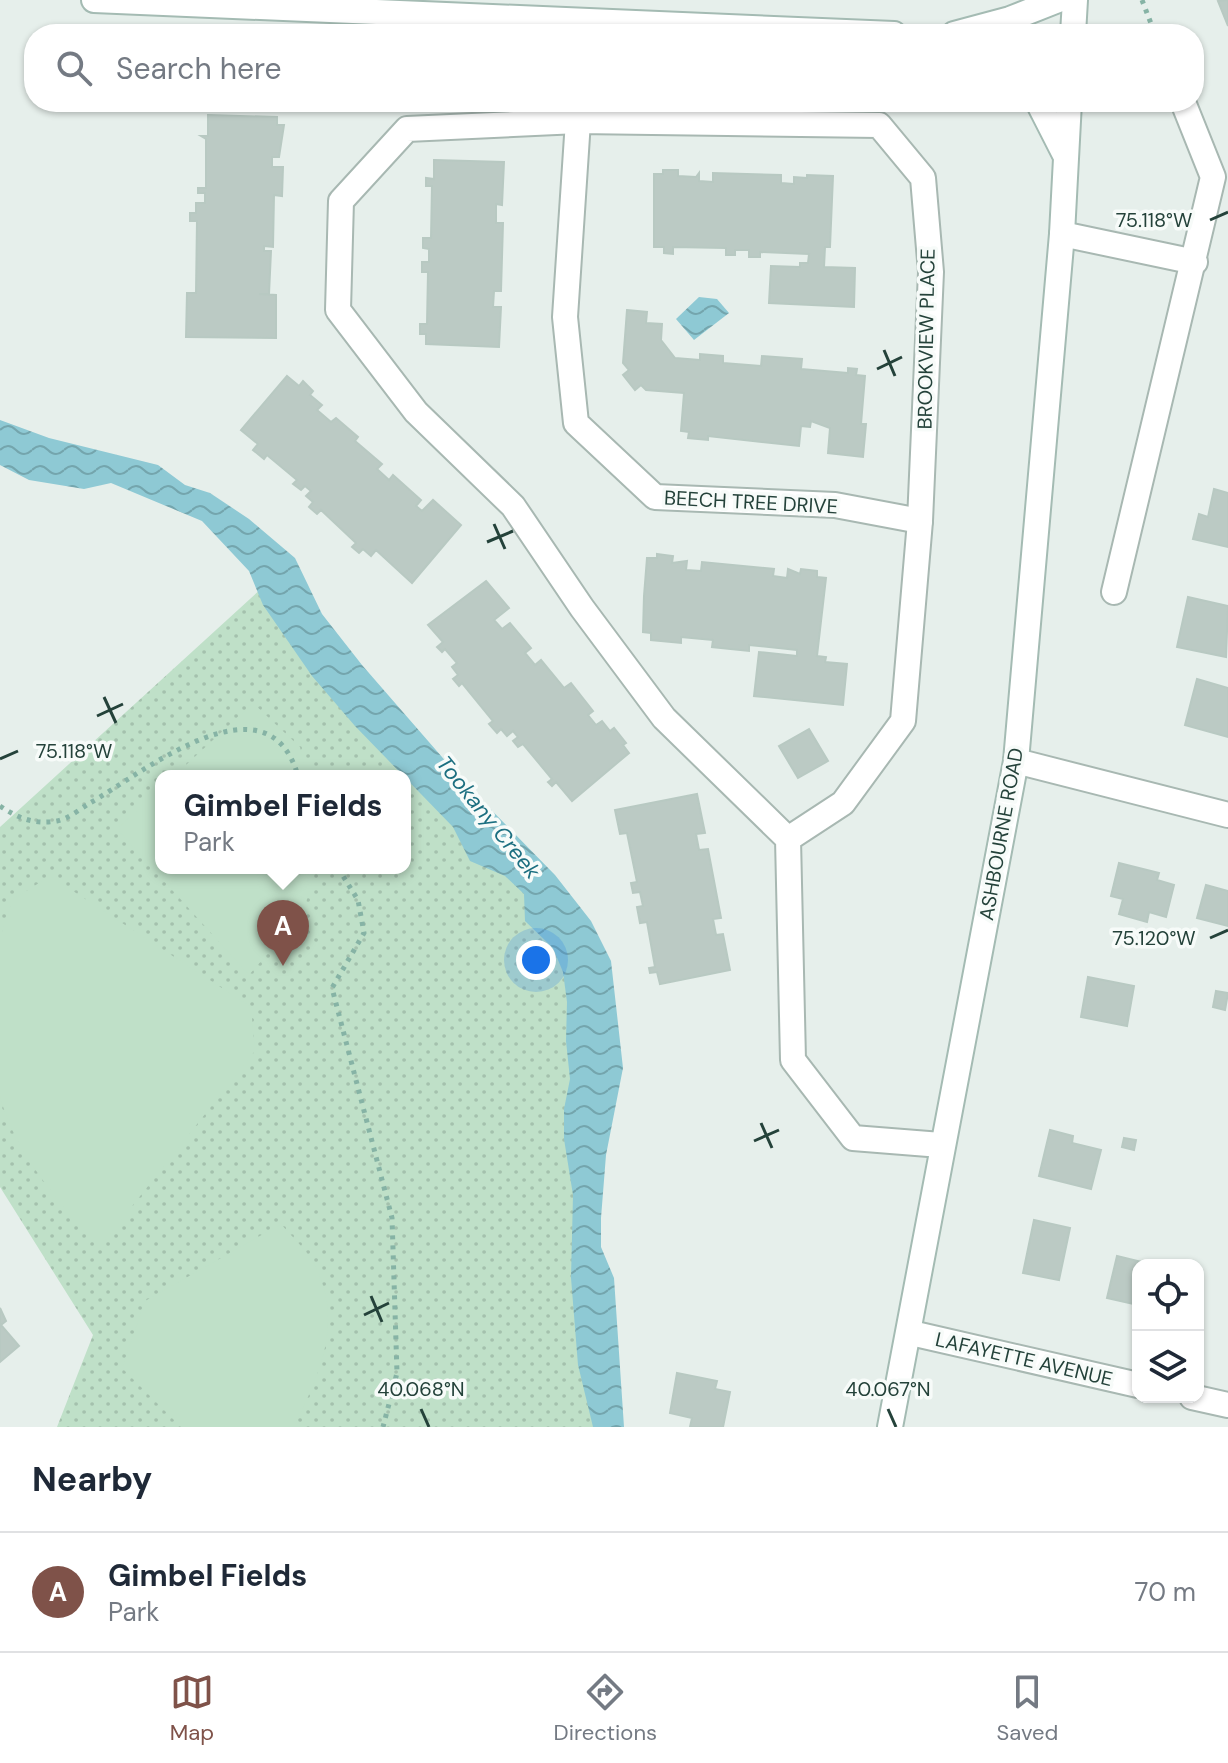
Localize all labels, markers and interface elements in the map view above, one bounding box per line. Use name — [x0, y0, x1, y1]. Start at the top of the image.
search box — [24, 24, 1204, 112]
icon: search — [52, 46, 96, 90]
text: Search here — [116, 49, 282, 88]
text: 75.118°W — [1116, 207, 1192, 233]
street label: BROOKVIEW PLACE — [911, 248, 941, 430]
street label: BEECH TREE DRIVE — [663, 484, 839, 520]
text: 75.118°W — [36, 738, 112, 764]
street label: ASHBOURNE ROAD — [973, 746, 1029, 922]
water label: Tookany Creek — [430, 750, 548, 885]
popup — [155, 770, 411, 874]
text: Gimbel Fields — [183, 786, 383, 825]
text: Park — [183, 825, 235, 859]
pin: A — [257, 900, 309, 966]
text: 75.120°W — [1112, 925, 1196, 951]
your location — [516, 940, 556, 980]
map controls — [1132, 1259, 1204, 1403]
button: locate — [1132, 1259, 1204, 1331]
street label: LAFAYETTE AVENUE — [933, 1326, 1115, 1392]
button: layers — [1132, 1331, 1204, 1403]
text: 40.068°N — [377, 1376, 465, 1402]
text: 40.067°N — [845, 1376, 931, 1402]
text: Nearby — [32, 1457, 152, 1502]
text: Gimbel Fields — [108, 1556, 307, 1595]
text: A — [49, 1575, 67, 1609]
text: 70 m — [1135, 1575, 1196, 1609]
text: Park — [108, 1595, 159, 1629]
tab: Map — [170, 1670, 214, 1747]
tab: Directions — [554, 1670, 657, 1747]
tab: Saved — [997, 1670, 1058, 1747]

